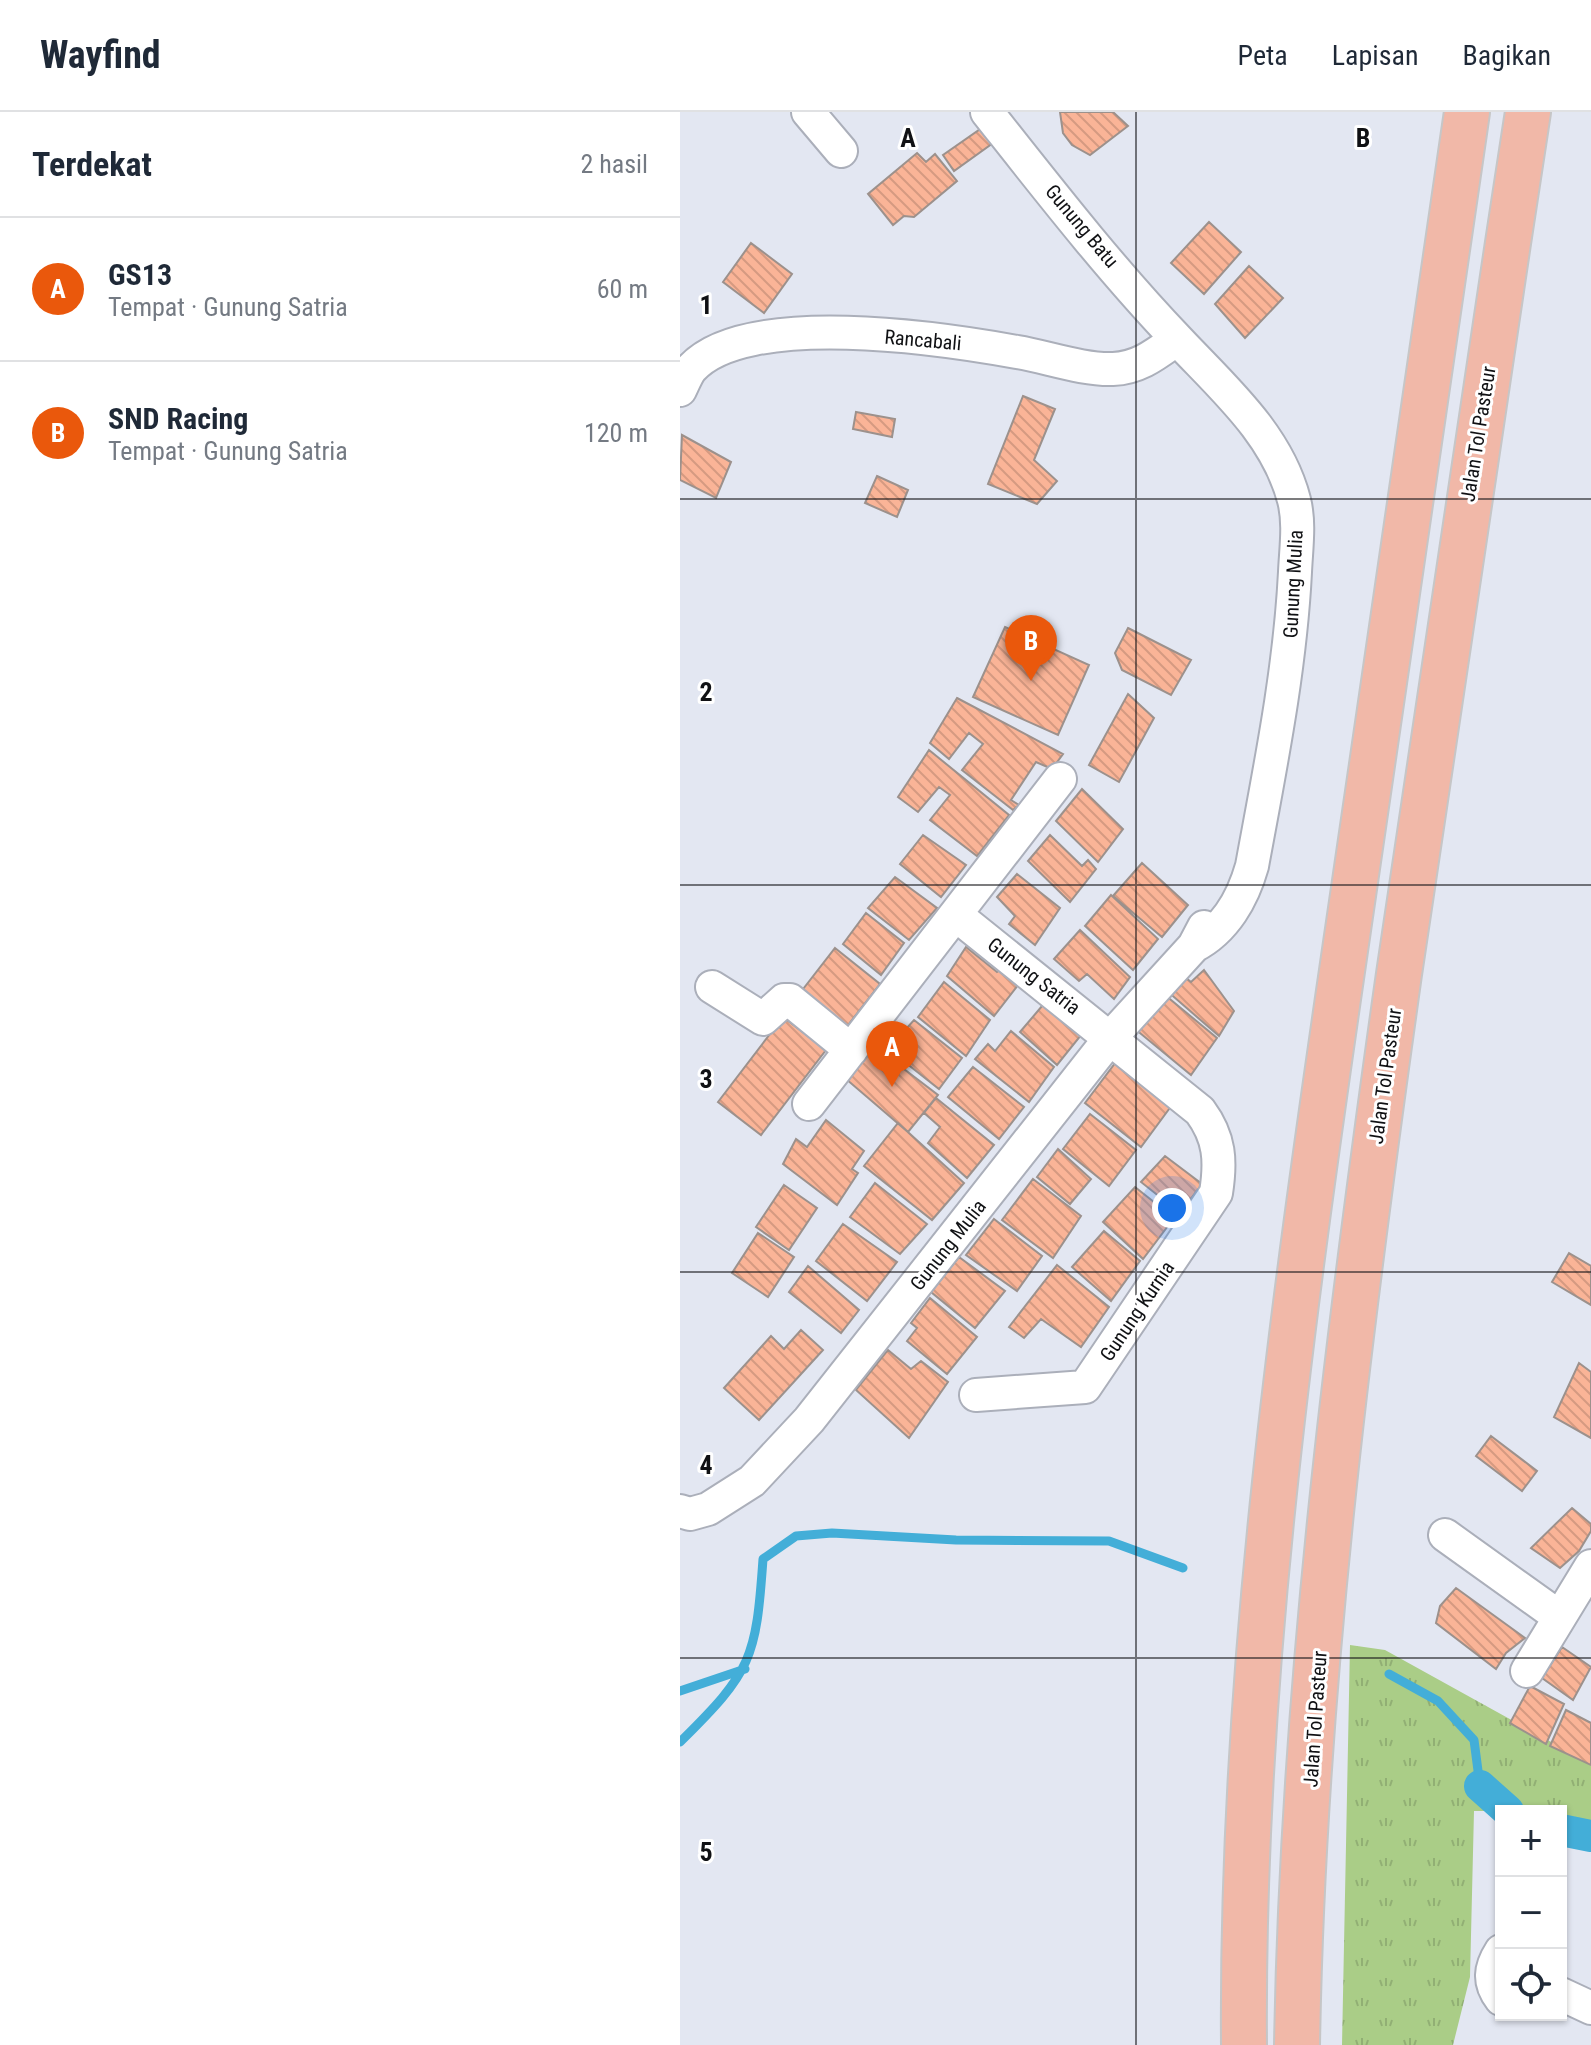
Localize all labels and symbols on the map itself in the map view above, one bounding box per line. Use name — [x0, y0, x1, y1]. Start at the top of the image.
text: A — [900, 123, 916, 153]
text: B — [1356, 123, 1370, 153]
street label: Gunung Batu — [1040, 180, 1124, 272]
text: 1 — [699, 290, 713, 320]
street label: Rancabali — [883, 325, 963, 355]
street label: Jalan Tol Pasteur — [1455, 365, 1501, 503]
street label: Gunung Mulia — [1278, 529, 1308, 639]
pin: B — [1005, 615, 1057, 681]
text: 2 — [699, 677, 713, 707]
street label: Gunung Satria — [983, 932, 1085, 1020]
street label: Jalan Tol Pasteur — [1364, 1007, 1406, 1145]
pin: A — [866, 1021, 918, 1087]
text: 3 — [699, 1064, 713, 1094]
your location — [1152, 1188, 1192, 1228]
street label: Gunung Mulia — [905, 1195, 991, 1295]
street label: Gunung Kurnia — [1095, 1256, 1179, 1366]
text: 4 — [699, 1450, 713, 1480]
street label: Jalan Tol Pasteur — [1298, 1650, 1332, 1788]
text: 5 — [699, 1837, 713, 1867]

